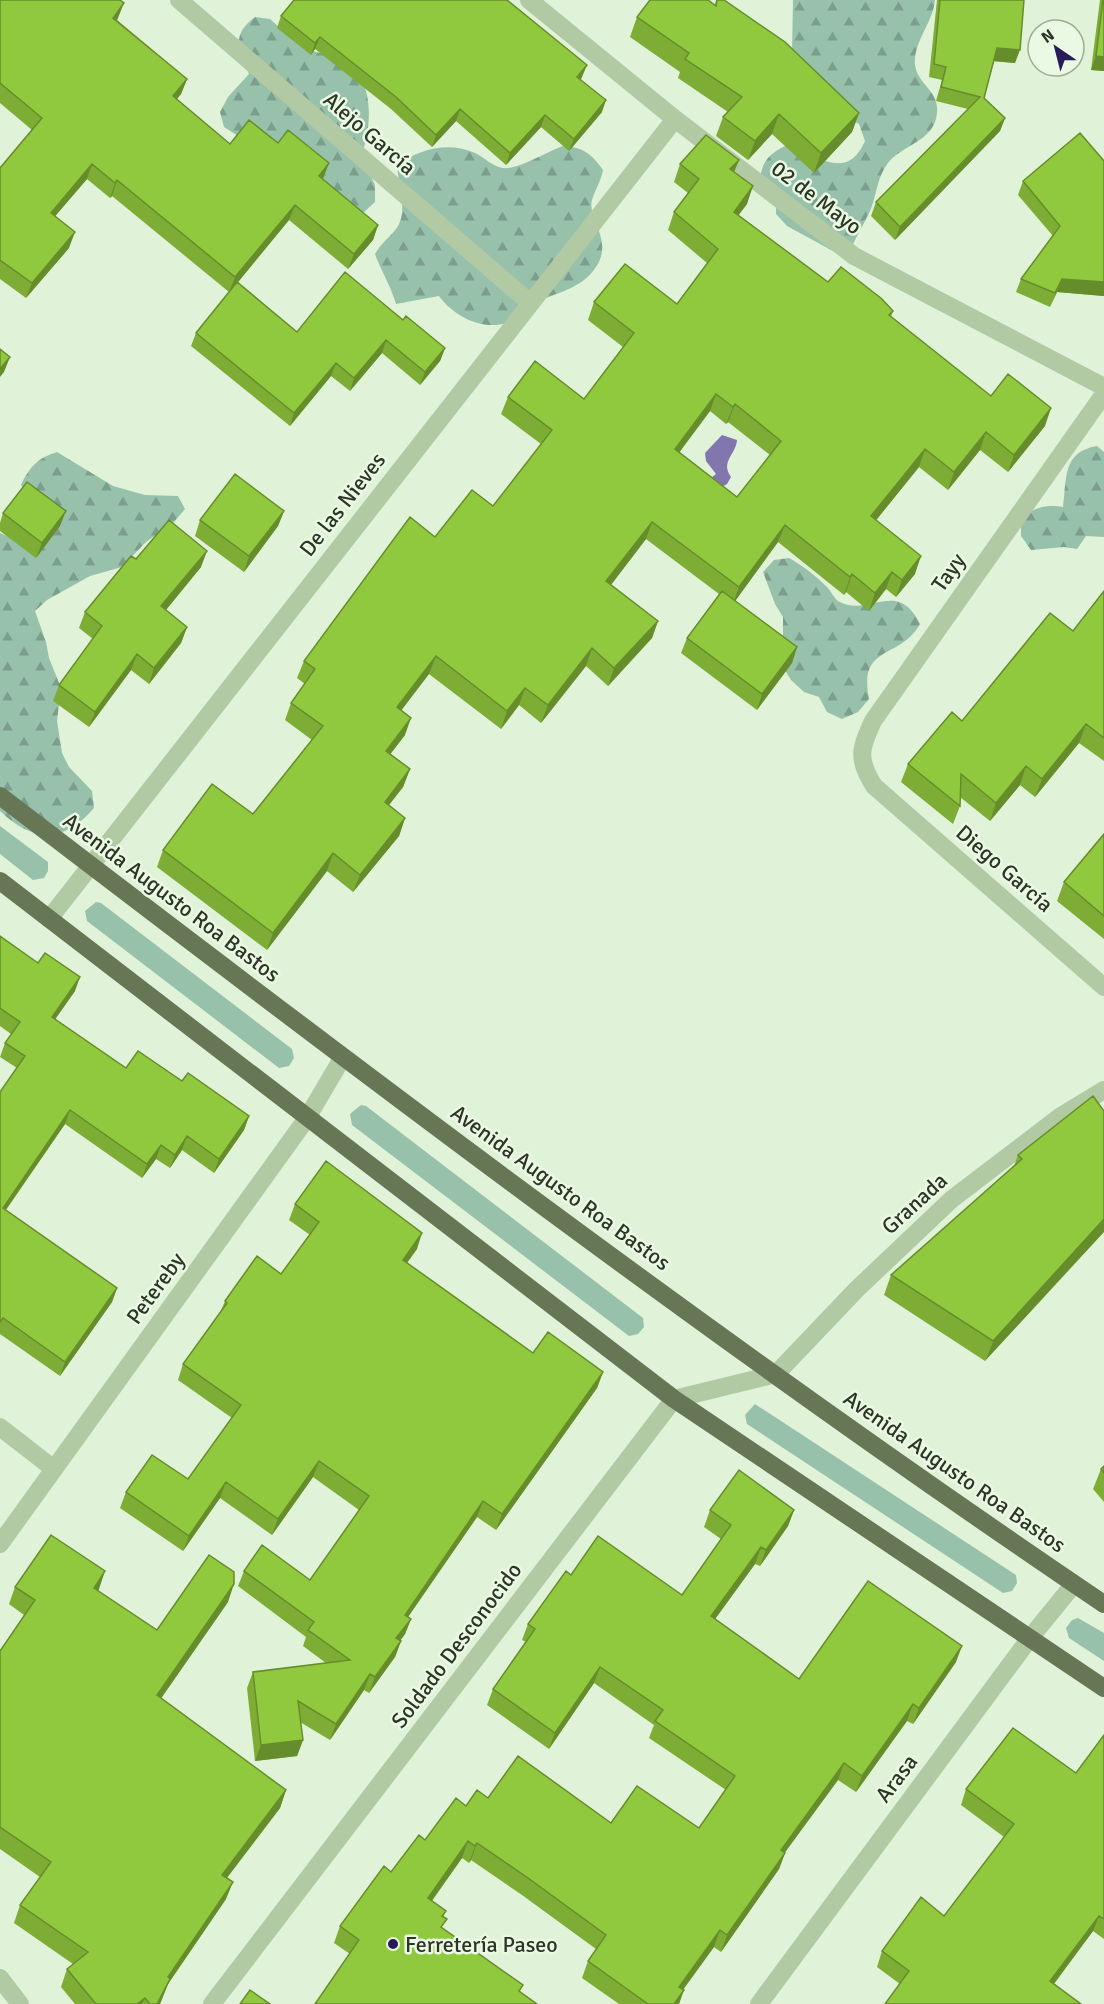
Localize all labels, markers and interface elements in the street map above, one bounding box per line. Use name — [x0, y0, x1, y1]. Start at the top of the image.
north arrow — [1026, 18, 1086, 78]
text: N — [1038, 25, 1058, 48]
street label: Alejo García — [318, 86, 421, 181]
street label: 02 de Mayo — [766, 155, 867, 240]
street label: De las Nieves — [294, 447, 391, 562]
street label: Tayy — [926, 547, 972, 597]
street label: Avenida Augusto Roa Bastos — [58, 807, 286, 988]
street label: Diego García — [951, 819, 1059, 918]
street label: Avenida Augusto Roa Bastos — [446, 1099, 676, 1276]
street label: Granada — [876, 1167, 953, 1240]
street label: Petereby — [120, 1247, 191, 1329]
street label: Avenida Augusto Roa Bastos — [839, 1384, 1071, 1558]
street label: Soldado Desconocido — [385, 1557, 527, 1733]
street label: Arasa — [870, 1749, 923, 1808]
place label: Ferretería Paseo — [405, 1931, 558, 1958]
marker: Ferretería Paseo — [386, 1937, 400, 1951]

